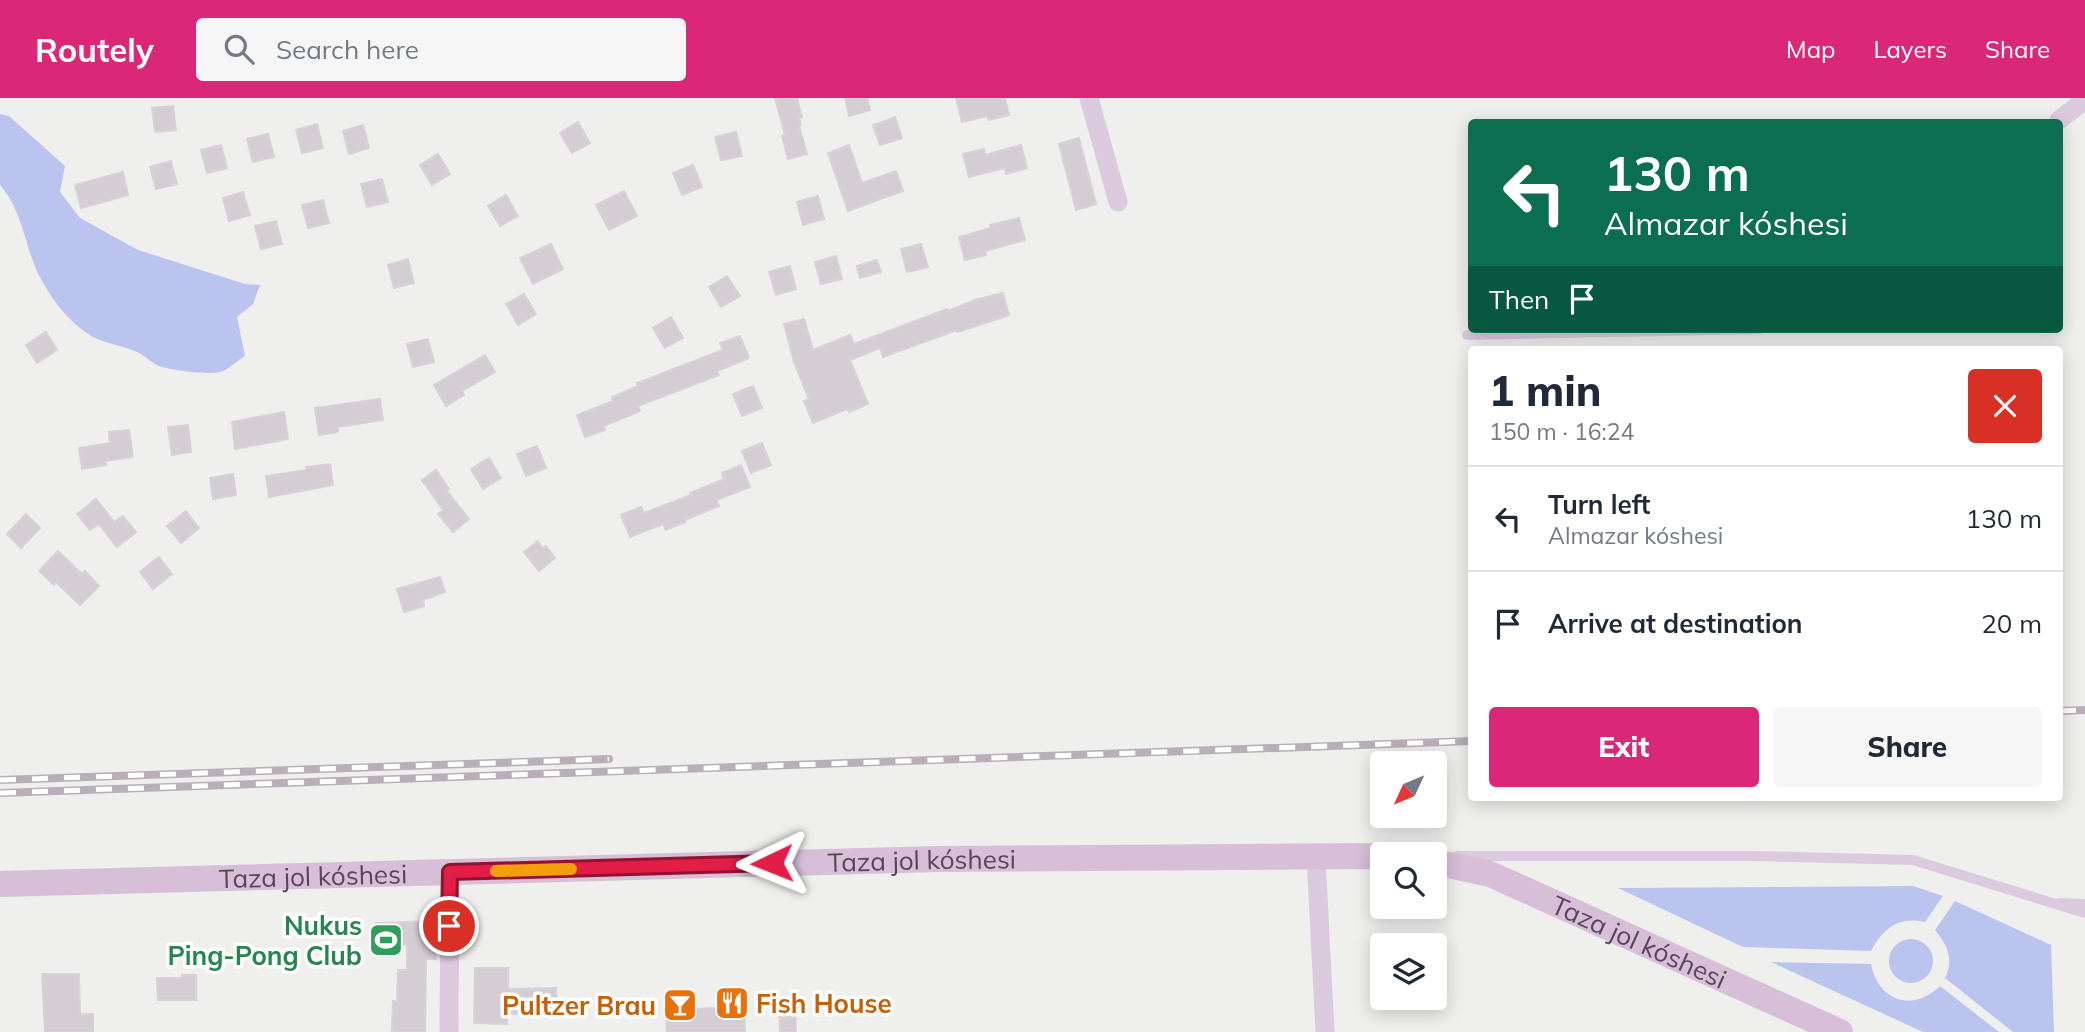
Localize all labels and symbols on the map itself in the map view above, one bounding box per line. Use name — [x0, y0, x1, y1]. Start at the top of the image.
north arrow — [1370, 751, 1447, 828]
position arrow — [735, 826, 809, 900]
street label: Taza jol kóshesi — [827, 842, 1016, 878]
street label: Taza jol kóshesi — [218, 857, 408, 895]
street label: Taza jol kóshesi — [1547, 888, 1732, 995]
pin — [419, 896, 479, 956]
place label: Nukus Ping-Pong Club — [167, 909, 362, 972]
sports icon: Nukus Ping-Pong Club — [367, 921, 405, 959]
restaurant icon: Fish House — [713, 984, 751, 1022]
bar icon: Pultzer Brau — [661, 986, 699, 1024]
place label: Fish House — [756, 987, 892, 1020]
place label: Pultzer Brau — [502, 989, 656, 1022]

